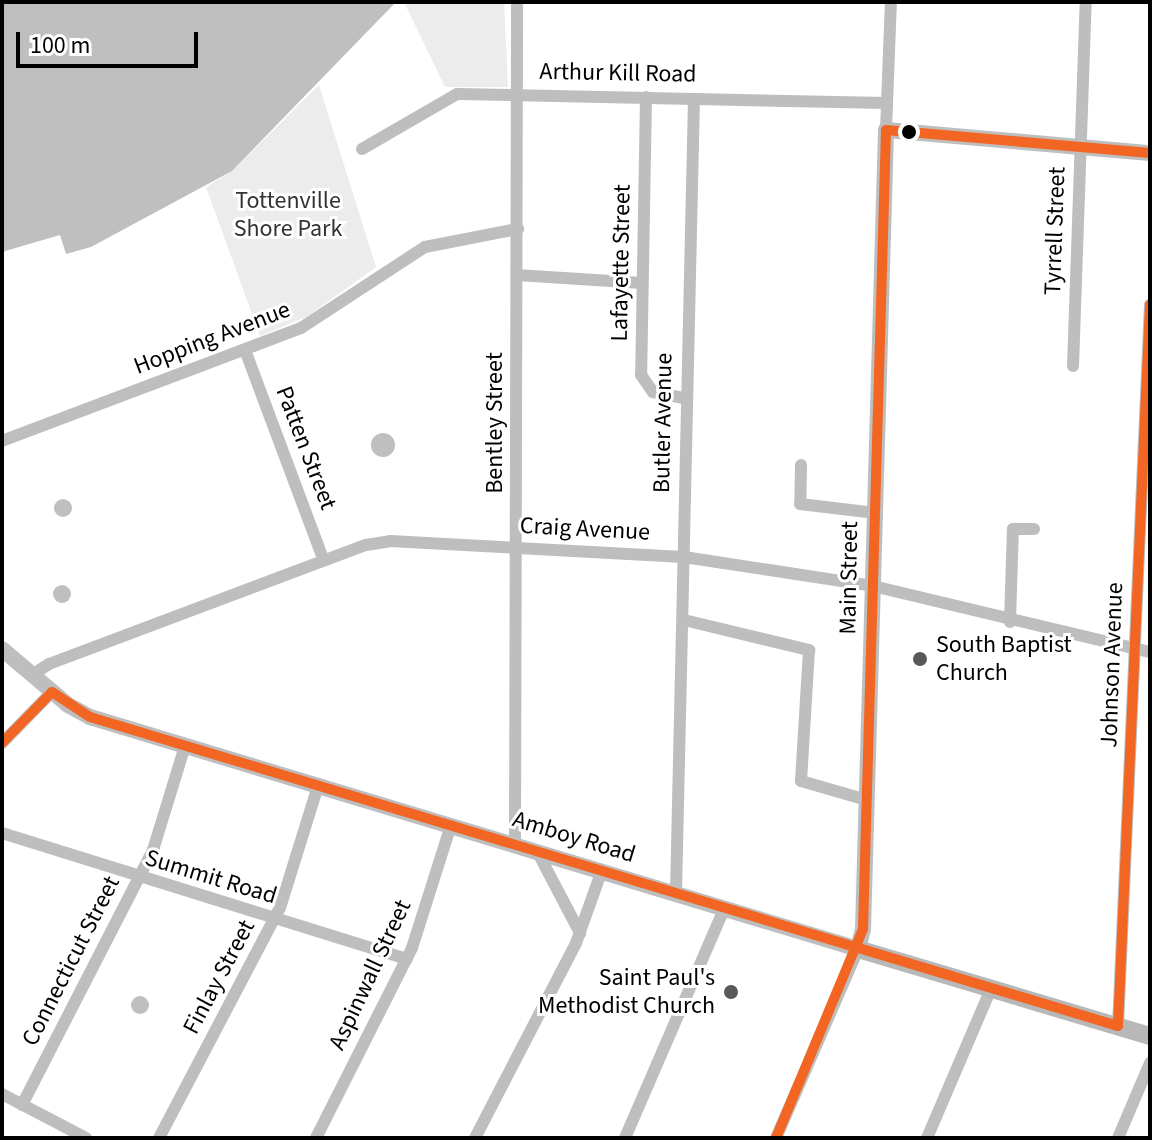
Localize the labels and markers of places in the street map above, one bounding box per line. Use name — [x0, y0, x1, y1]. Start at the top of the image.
unlabelled marker — [901, 124, 917, 140]
place label: South Baptist Church — [936, 631, 1072, 687]
marker: South Baptist Church — [911, 650, 929, 668]
place label: Saint Paul's Methodist Church — [538, 964, 715, 1020]
marker: Saint Paul's Methodist Church — [722, 983, 740, 1001]

